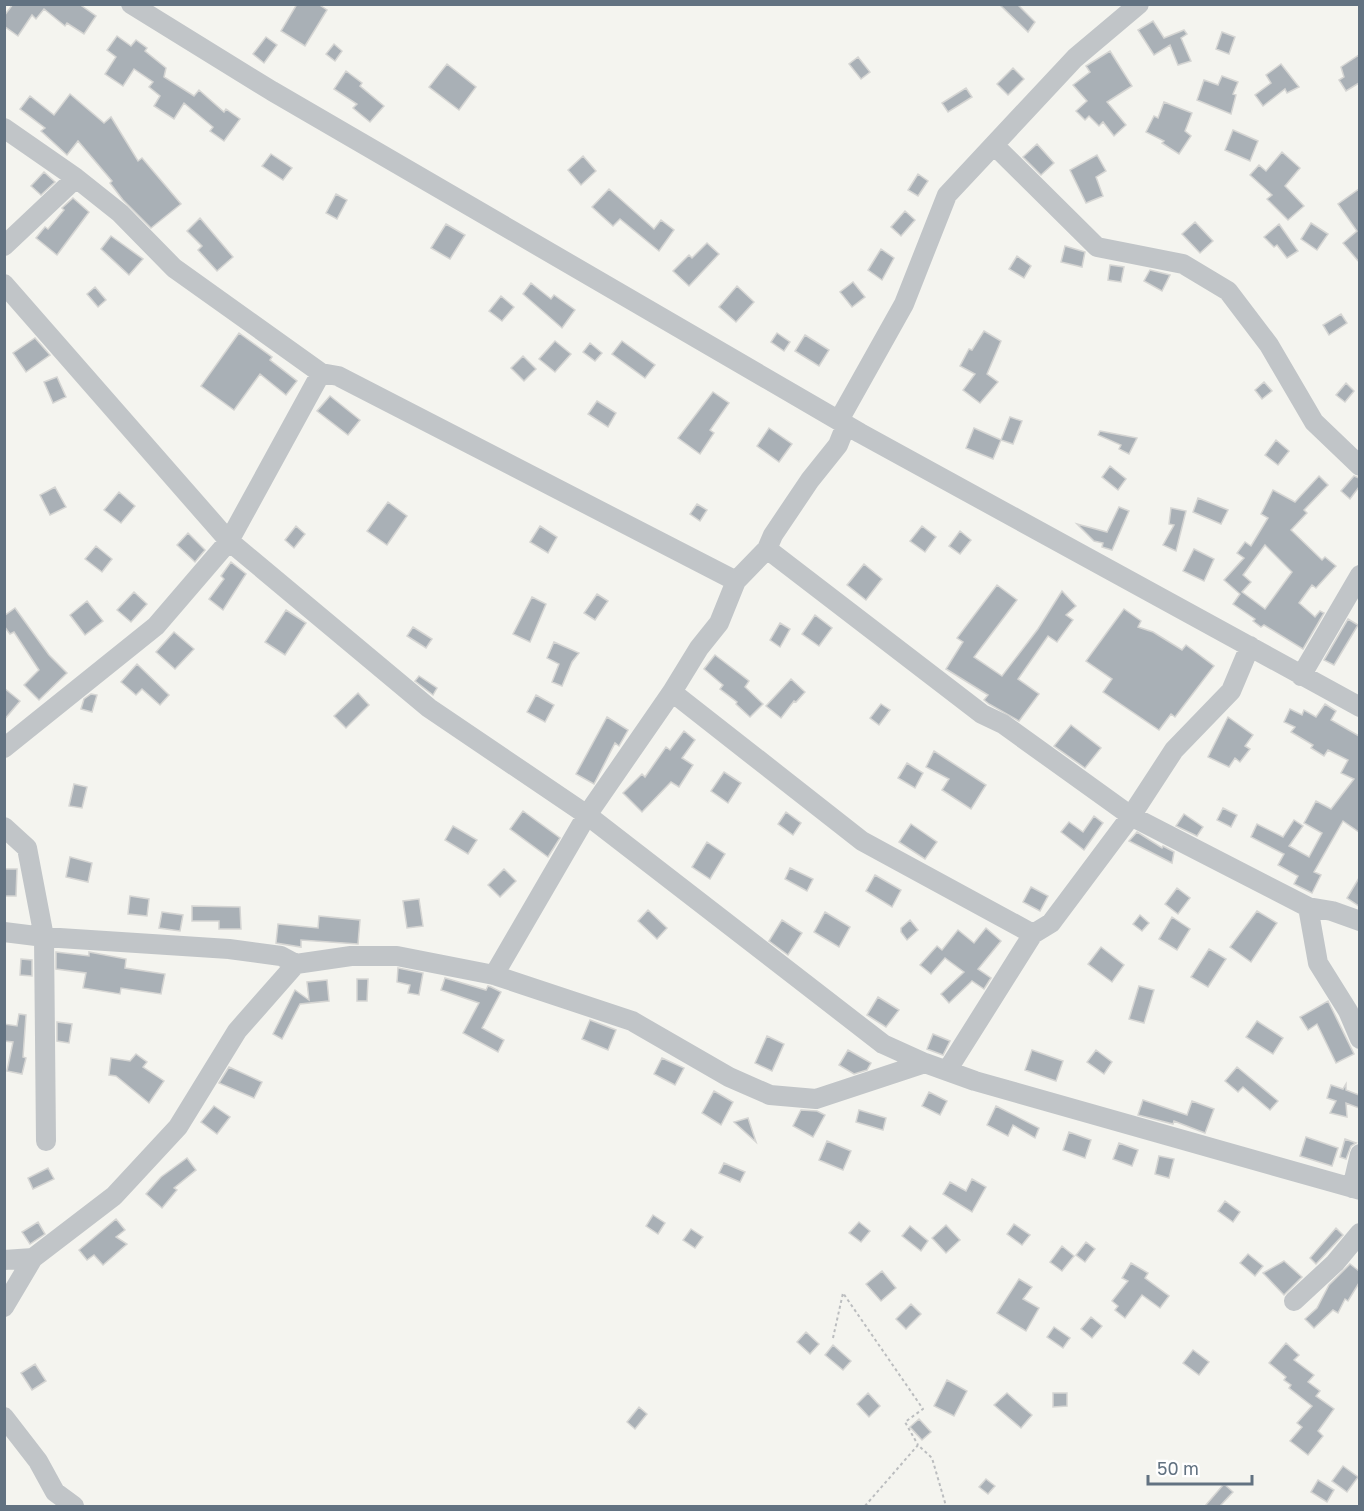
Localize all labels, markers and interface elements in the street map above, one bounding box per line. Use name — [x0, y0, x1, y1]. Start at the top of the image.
scale bar — [1148, 1448, 1252, 1486]
text: 50 m — [1157, 1457, 1199, 1479]

